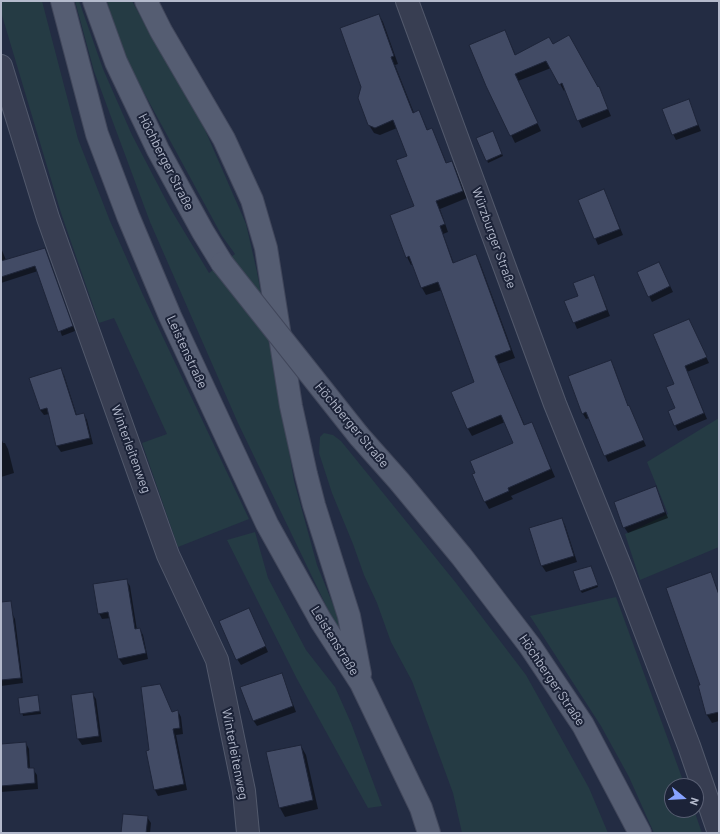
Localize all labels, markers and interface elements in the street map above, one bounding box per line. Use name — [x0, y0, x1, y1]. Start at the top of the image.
street label: Höchberger Straße — [135, 111, 197, 213]
street label: Würzburger Straße — [468, 185, 520, 291]
street label: Leistenstraße — [163, 313, 211, 391]
street label: Höchberger Straße — [312, 379, 392, 471]
street label: Winterleitenweg — [108, 403, 154, 495]
street label: Leistenstraße — [307, 603, 363, 679]
street label: Höchberger Straße — [516, 631, 588, 729]
street label: Winterleitenweg — [219, 707, 251, 801]
north arrow — [664, 778, 704, 818]
text: N — [688, 796, 702, 807]

